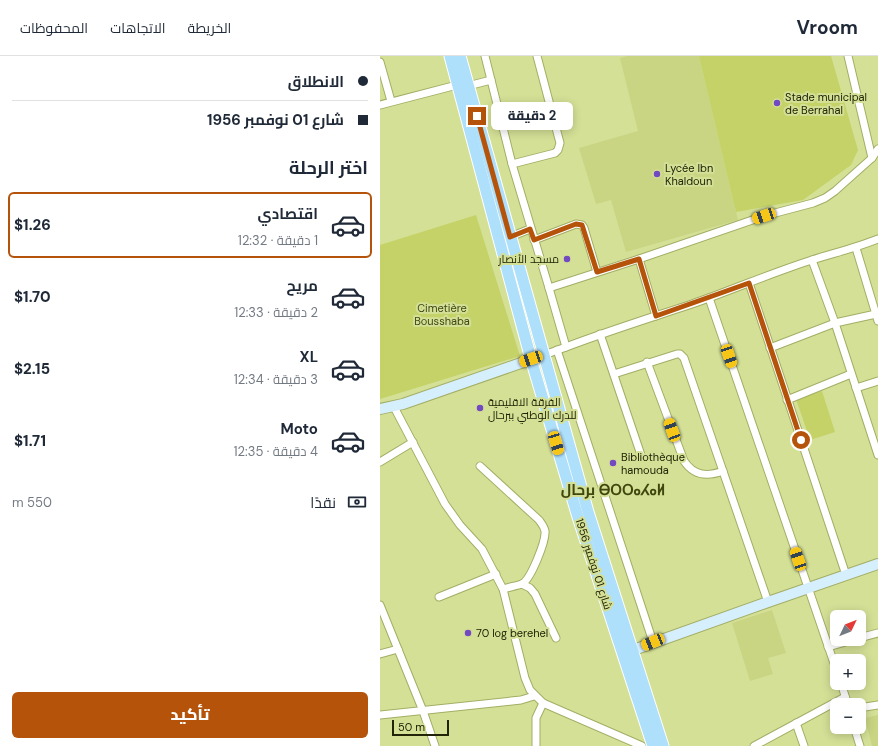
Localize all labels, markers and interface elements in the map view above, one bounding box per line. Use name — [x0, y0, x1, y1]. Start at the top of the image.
text: Vroom — [796, 15, 858, 40]
text: المحفوظات — [20, 19, 88, 37]
text: الاتجاهات — [110, 19, 166, 37]
text: الخريطة — [188, 19, 231, 37]
text: الانطلاق — [288, 72, 344, 92]
place label: Stade municipal de Berrahal — [785, 90, 867, 117]
marker: Stade municipal de Berrahal — [772, 98, 782, 108]
callout: 2 دقيقة — [491, 102, 573, 130]
route end — [468, 107, 486, 125]
text: 2 دقيقة — [508, 107, 556, 124]
text: شارع 01 نوفمبر 1956 — [207, 110, 344, 130]
text: اختر الرحلة — [289, 156, 368, 180]
place label: Lycée Ibn Khaldoun — [665, 161, 713, 188]
marker: Lycée Ibn Khaldoun — [652, 169, 662, 179]
text: اقتصادي — [258, 204, 318, 224]
icon: car — [330, 207, 366, 243]
car — [751, 207, 777, 225]
text: $1.26 — [14, 215, 51, 235]
text: 1 دقيقة · 12:32 — [238, 232, 318, 249]
place label: مسجد الأنصار — [498, 252, 559, 266]
marker: مسجد الأنصار — [562, 254, 572, 264]
text: مريح — [286, 276, 318, 296]
icon: car — [330, 279, 366, 315]
text: $1.70 — [14, 287, 51, 307]
park label: Cimetière Bousshaba — [414, 301, 470, 328]
text: 2 دقيقة · 12:33 — [234, 304, 318, 321]
car — [719, 343, 739, 369]
text: XL — [300, 347, 318, 367]
car — [518, 349, 544, 369]
icon: car — [330, 351, 366, 387]
text: $2.15 — [14, 359, 50, 379]
text: 3 دقيقة · 12:34 — [234, 371, 318, 388]
place label: الفرقة الاقليمية للدرك الوطني ببرحال — [488, 395, 577, 424]
marker: الفرقة الاقليمية للدرك الوطني ببرحال — [475, 403, 485, 413]
car — [662, 417, 682, 443]
text: Moto — [280, 419, 318, 439]
icon: car — [330, 423, 366, 459]
car — [547, 430, 565, 456]
text: $1.71 — [14, 431, 46, 451]
route start — [792, 431, 810, 449]
text: 4 دقيقة · 12:35 — [234, 443, 318, 460]
place label: Bibliothèque hamouda — [621, 450, 685, 477]
marker: Bibliothèque hamouda — [608, 458, 618, 468]
district label: برحال ⴱⵔⵔⴰⵃⴰⵍ — [561, 480, 665, 500]
icon: cash — [346, 491, 368, 513]
text: نقدًا — [310, 493, 336, 513]
text: 550 m — [12, 494, 52, 511]
street label: شارع 01 نوفمبر 1956 — [572, 517, 615, 612]
car — [788, 546, 808, 572]
north arrow — [830, 610, 866, 646]
map controls — [830, 610, 866, 734]
place label: 70 log berehel — [476, 626, 548, 640]
marker: 70 log berehel — [463, 628, 473, 638]
car — [640, 632, 666, 652]
button: + — [830, 654, 866, 690]
button: تأكيد — [12, 692, 368, 738]
button: − — [830, 698, 866, 734]
scale bar — [392, 718, 449, 737]
text: 50 m — [398, 720, 425, 734]

